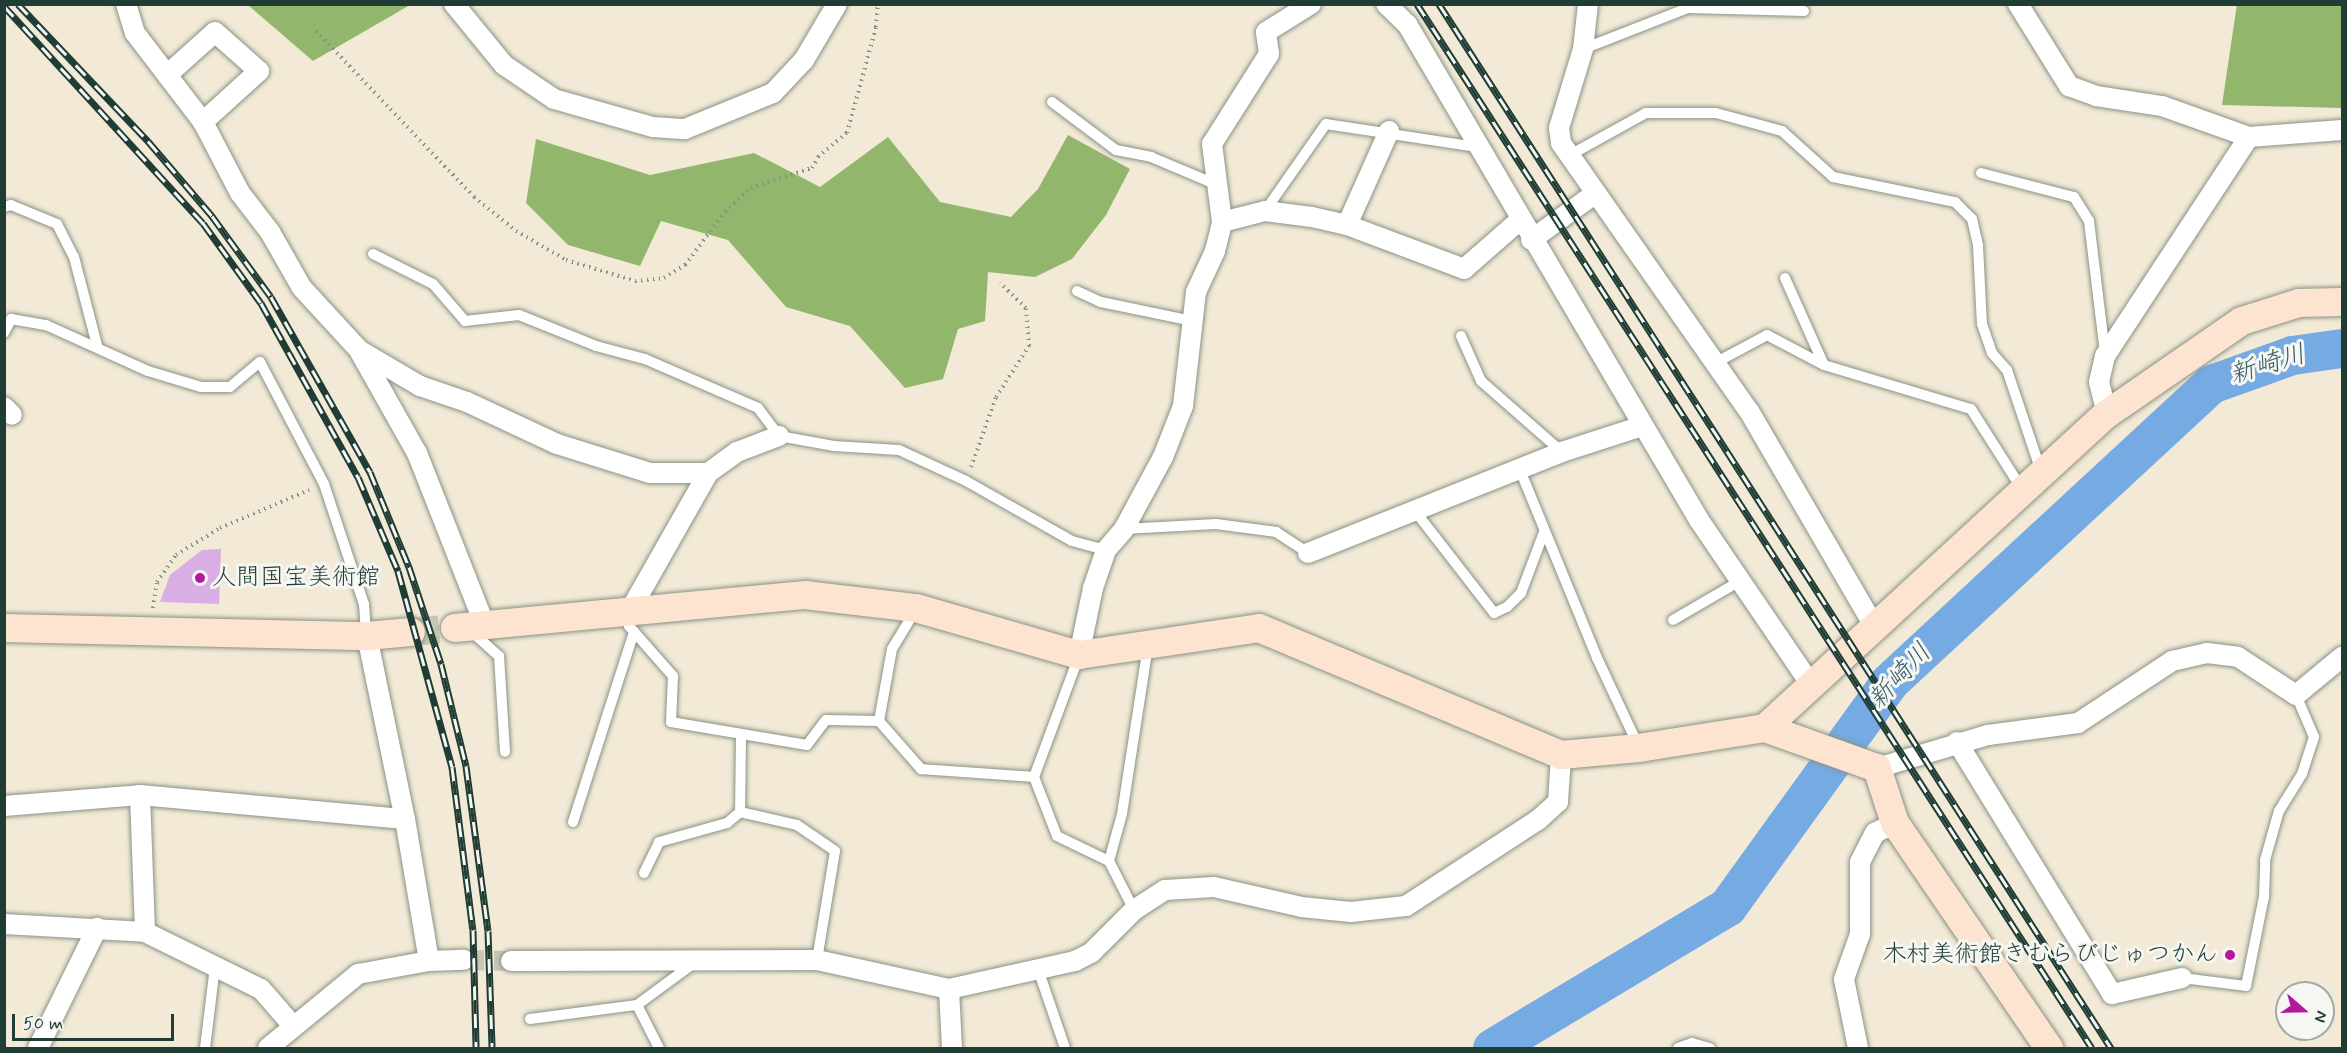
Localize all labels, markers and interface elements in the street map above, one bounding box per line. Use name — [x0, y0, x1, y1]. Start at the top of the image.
water label: 新崎川 — [2226, 340, 2310, 392]
place label: 人間国宝美術館 — [212, 564, 380, 592]
marker: 人間国宝美術館 — [193, 571, 207, 585]
water label: 新崎川 — [1863, 638, 1939, 716]
place label: 木村美術館きむらびじゅつかん — [1882, 941, 2218, 969]
marker: 木村美術館きむらびじゅつかん — [2223, 948, 2237, 962]
north arrow — [2275, 981, 2335, 1041]
scale bar — [15, 1002, 177, 1040]
text: N — [2309, 1008, 2332, 1025]
text: 50 m — [23, 1012, 63, 1036]

